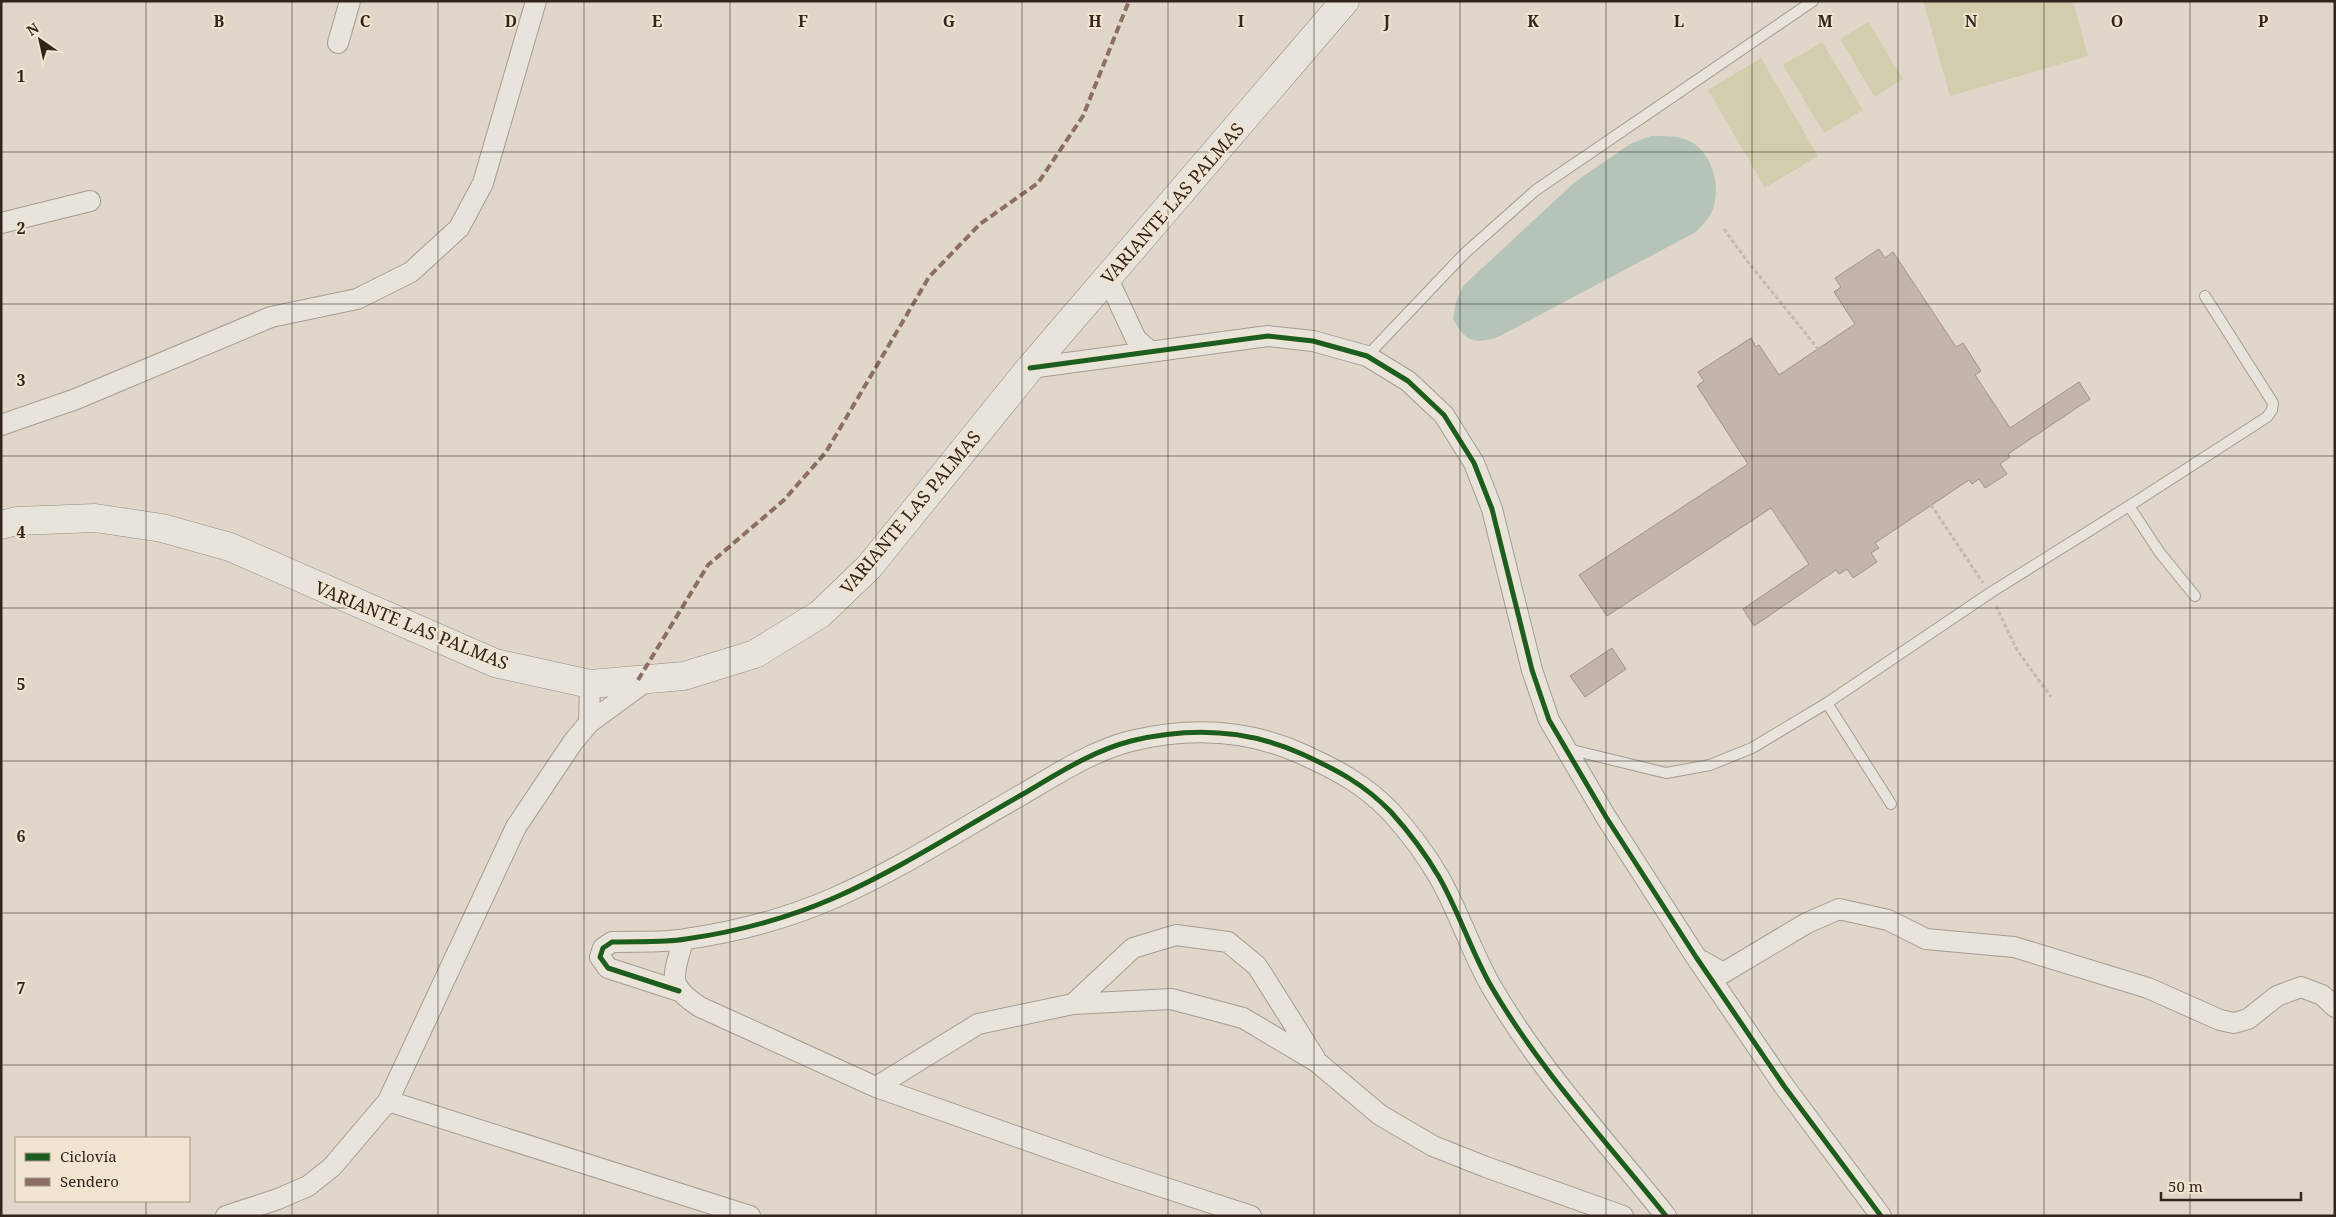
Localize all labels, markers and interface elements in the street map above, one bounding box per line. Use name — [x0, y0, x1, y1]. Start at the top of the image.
text: B — [214, 10, 225, 32]
text: C — [360, 10, 371, 32]
text: D — [505, 10, 517, 32]
text: E — [652, 10, 662, 32]
text: F — [798, 10, 808, 32]
text: G — [943, 10, 955, 32]
text: H — [1088, 10, 1102, 32]
text: I — [1238, 10, 1244, 32]
text: J — [1383, 10, 1391, 32]
text: K — [1527, 10, 1539, 32]
text: L — [1674, 10, 1684, 32]
text: M — [1817, 10, 1833, 32]
text: N — [1965, 10, 1978, 32]
text: O — [2111, 10, 2123, 32]
text: P — [2258, 10, 2268, 32]
north arrow — [15, 15, 65, 65]
text: N — [23, 18, 42, 40]
text: 1 — [16, 65, 26, 87]
street label: VARIANTE LAS PALMAS — [1095, 117, 1249, 289]
text: 2 — [16, 217, 26, 239]
text: 3 — [16, 369, 26, 391]
street label: VARIANTE LAS PALMAS — [834, 425, 986, 599]
text: 4 — [16, 521, 26, 543]
street label: VARIANTE LAS PALMAS — [312, 575, 512, 675]
text: 5 — [16, 673, 26, 695]
text: 6 — [16, 825, 26, 847]
text: 7 — [16, 977, 26, 999]
legend — [15, 1137, 190, 1202]
text: Ciclovía — [60, 1146, 117, 1166]
scale bar — [2161, 1170, 2301, 1202]
text: Sendero — [60, 1171, 119, 1191]
text: 50 m — [2168, 1176, 2203, 1196]

